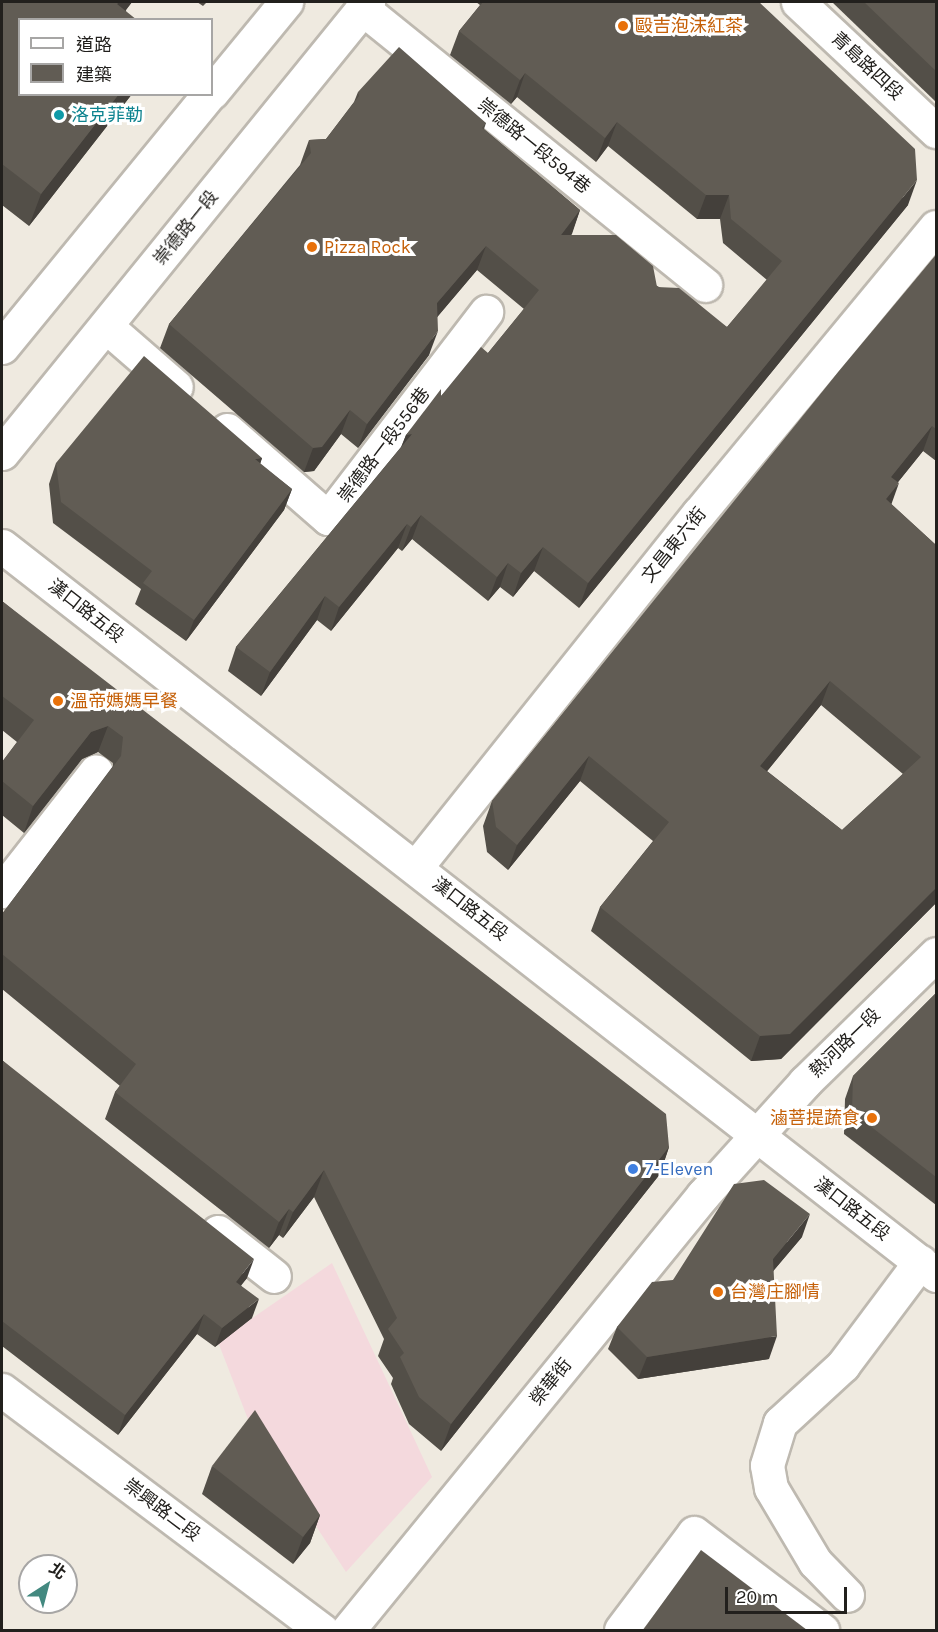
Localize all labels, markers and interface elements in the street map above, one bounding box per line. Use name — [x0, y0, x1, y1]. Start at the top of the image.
place label: 毆吉泡沫紅茶 — [635, 15, 743, 37]
legend — [18, 18, 213, 96]
marker: 毆吉泡沫紅茶 — [616, 19, 630, 33]
street label: 青島路四段 — [827, 27, 907, 105]
text: 道路 — [76, 34, 112, 56]
text: 建築 — [76, 64, 112, 86]
street label: 崇德路一段594巷 — [473, 94, 595, 198]
place label: 洛克菲勒 — [71, 104, 143, 126]
marker: 洛克菲勒 — [52, 108, 66, 122]
street label: 崇德路一段 — [149, 186, 223, 270]
place label: Pizza Rock — [324, 236, 411, 258]
marker: Pizza Rock — [305, 240, 319, 254]
street label: 崇德路一段556巷 — [334, 383, 434, 507]
street label: 文昌東六街 — [637, 503, 711, 587]
street label: 漢口路五段 — [44, 575, 128, 647]
place label: 溫帝媽媽早餐 — [70, 690, 178, 712]
marker: 溫帝媽媽早餐 — [51, 694, 65, 708]
street label: 漢口路五段 — [428, 873, 512, 945]
street label: 熱河路一段 — [805, 1004, 885, 1082]
place label: 滷菩提蔬食 — [770, 1107, 860, 1129]
marker: 滷菩提蔬食 — [865, 1111, 879, 1125]
place label: 7-Eleven — [645, 1158, 713, 1180]
marker: 7-Eleven — [626, 1162, 640, 1176]
street label: 漢口路五段 — [810, 1173, 894, 1245]
place label: 台灣庄腳情 — [730, 1281, 820, 1303]
marker: 台灣庄腳情 — [711, 1285, 725, 1299]
street label: 榮華街 — [526, 1354, 576, 1410]
street label: 崇興路二段 — [120, 1474, 204, 1546]
north arrow — [18, 1554, 78, 1614]
text: 北 — [46, 1558, 70, 1583]
scale bar — [728, 1575, 850, 1613]
text: 20 m — [736, 1586, 778, 1608]

